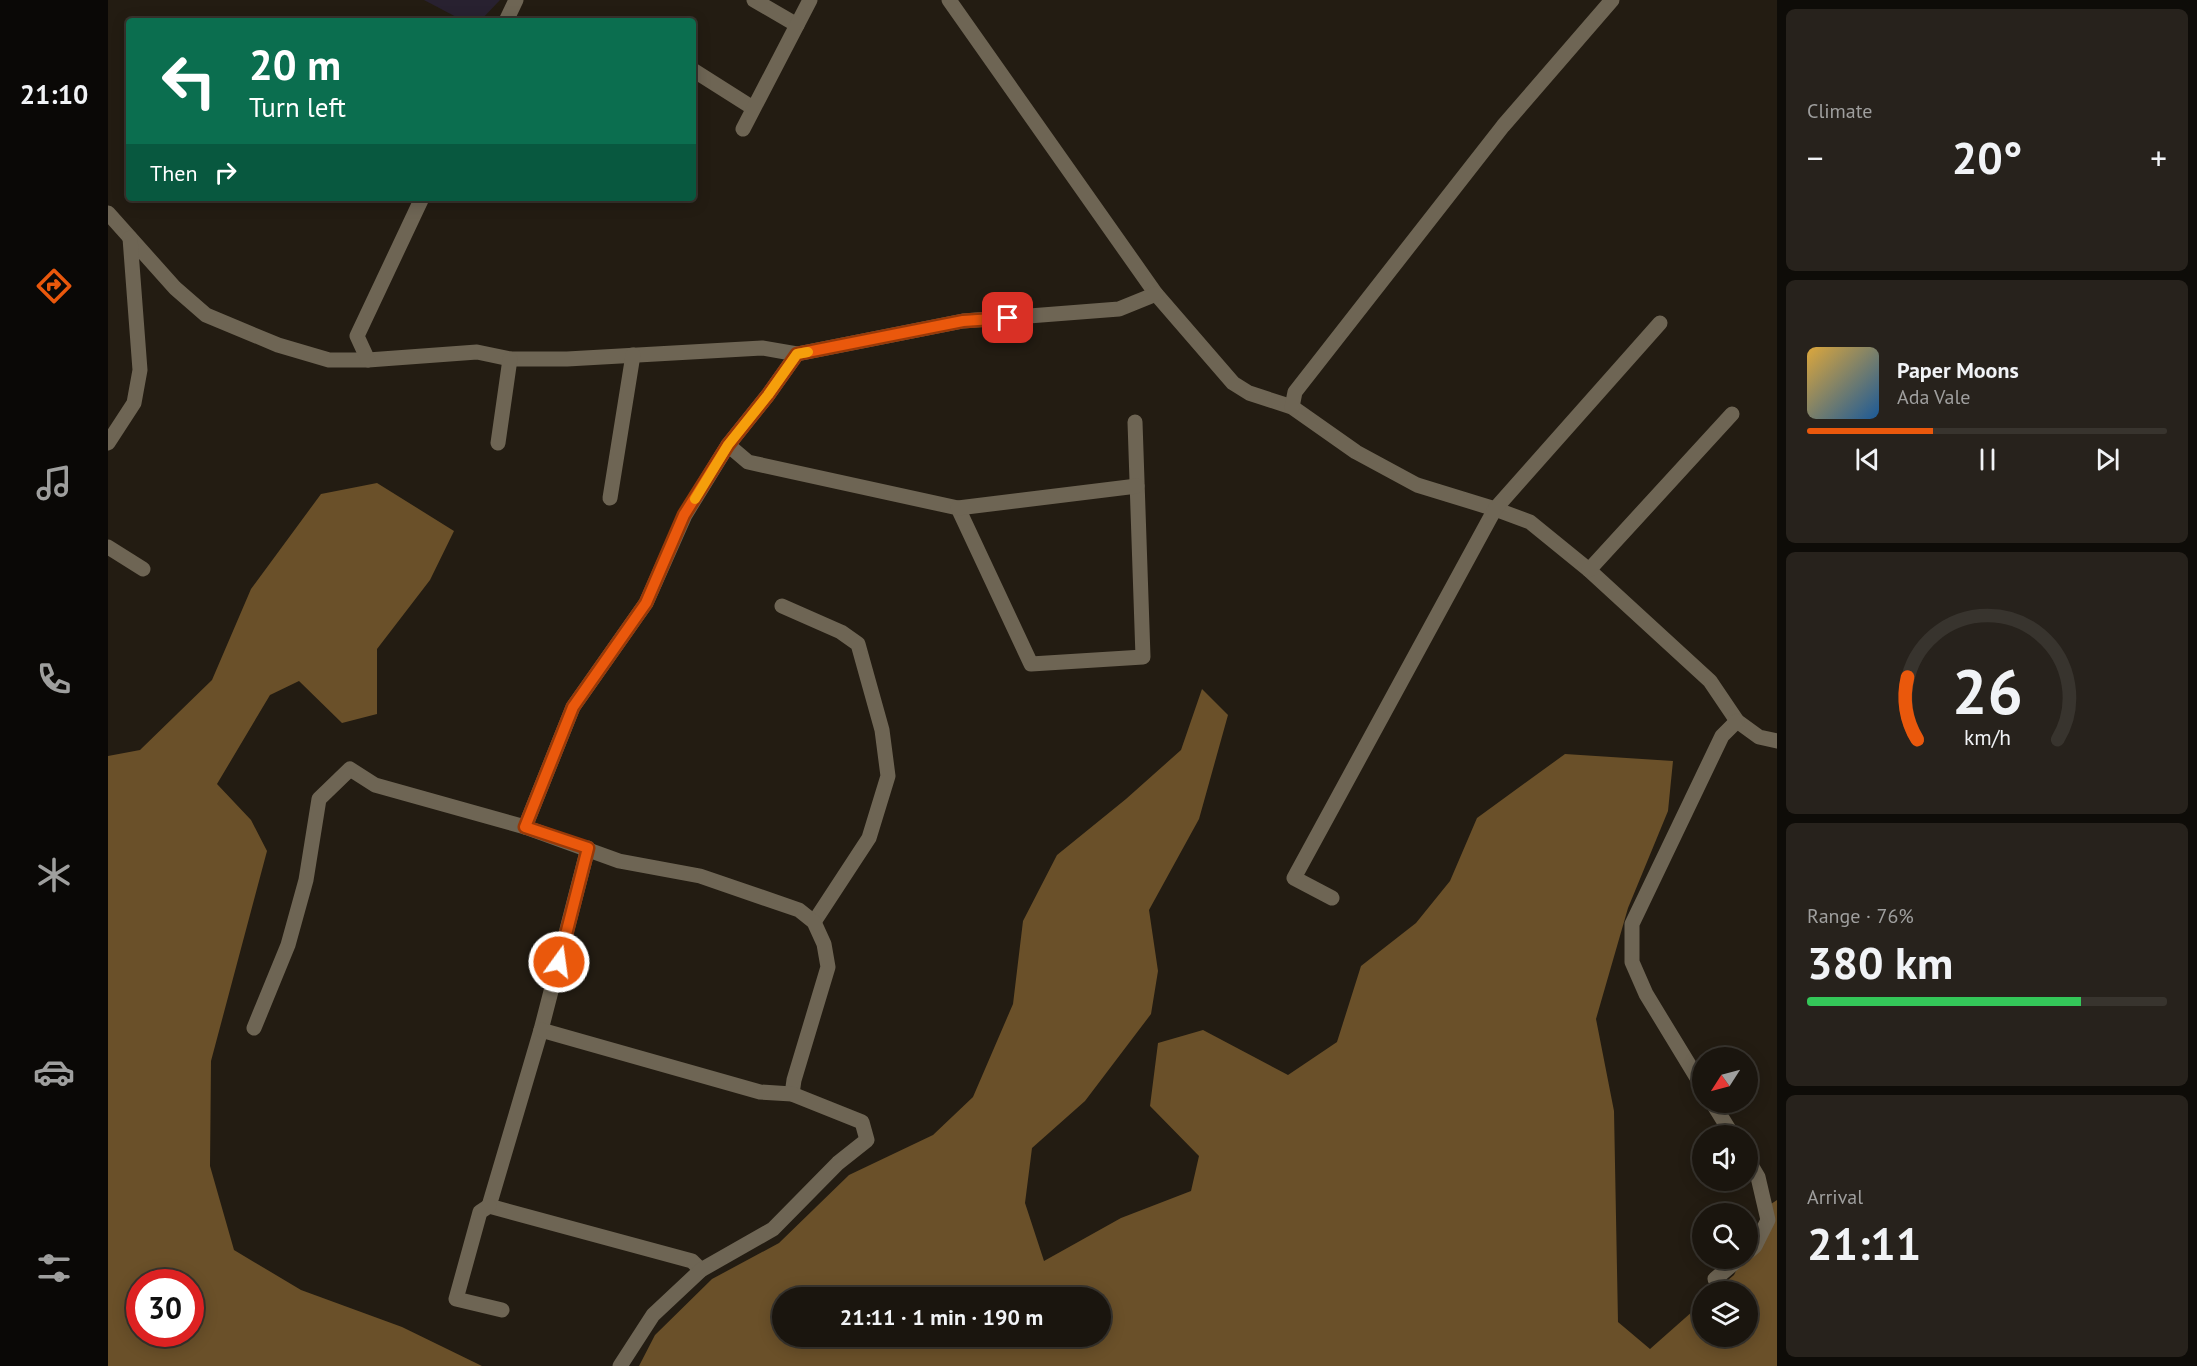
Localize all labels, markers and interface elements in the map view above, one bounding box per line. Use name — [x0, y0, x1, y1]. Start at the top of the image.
text: 20 m — [249, 37, 341, 92]
icon: left — [150, 42, 228, 120]
text: 21:10 — [20, 77, 88, 111]
text: Turn left — [249, 90, 346, 124]
text: Climate — [1807, 98, 1873, 124]
text: 20° — [1952, 128, 2022, 186]
text: − — [1807, 136, 1824, 179]
text: + — [2150, 136, 2167, 179]
icon: right — [209, 156, 242, 189]
text: Then — [150, 159, 197, 187]
icon: directions — [33, 265, 75, 307]
pin — [982, 292, 1033, 343]
icon: arrive — [991, 301, 1024, 334]
text: Paper Moons — [1897, 356, 2019, 384]
text: Ada Vale — [1897, 384, 1970, 410]
icon: previous — [1851, 443, 1884, 476]
icon: pause — [1971, 443, 2004, 476]
icon: next — [2091, 443, 2124, 476]
icon: music — [33, 462, 75, 504]
text: 26 — [1952, 650, 2022, 731]
icon: phone — [33, 658, 75, 700]
text: km/h — [1963, 723, 2010, 751]
icon: climate — [33, 854, 75, 896]
text: Range · 76% — [1807, 903, 1914, 929]
position arrow — [527, 930, 591, 994]
text: 380 km — [1807, 933, 1953, 991]
north arrow — [1692, 1047, 1758, 1113]
map controls — [1692, 1047, 1758, 1347]
icon: car — [33, 1051, 75, 1093]
button: sound — [1692, 1125, 1758, 1191]
text: Arrival — [1807, 1184, 1863, 1210]
button: search — [1692, 1203, 1758, 1269]
text: 21:11 — [1807, 1214, 1921, 1272]
icon: filters — [33, 1247, 75, 1289]
speed limit sign: 30 — [126, 1269, 204, 1347]
button: layers — [1692, 1281, 1758, 1347]
text: 21:11 · 1 min · 190 m — [840, 1303, 1043, 1331]

